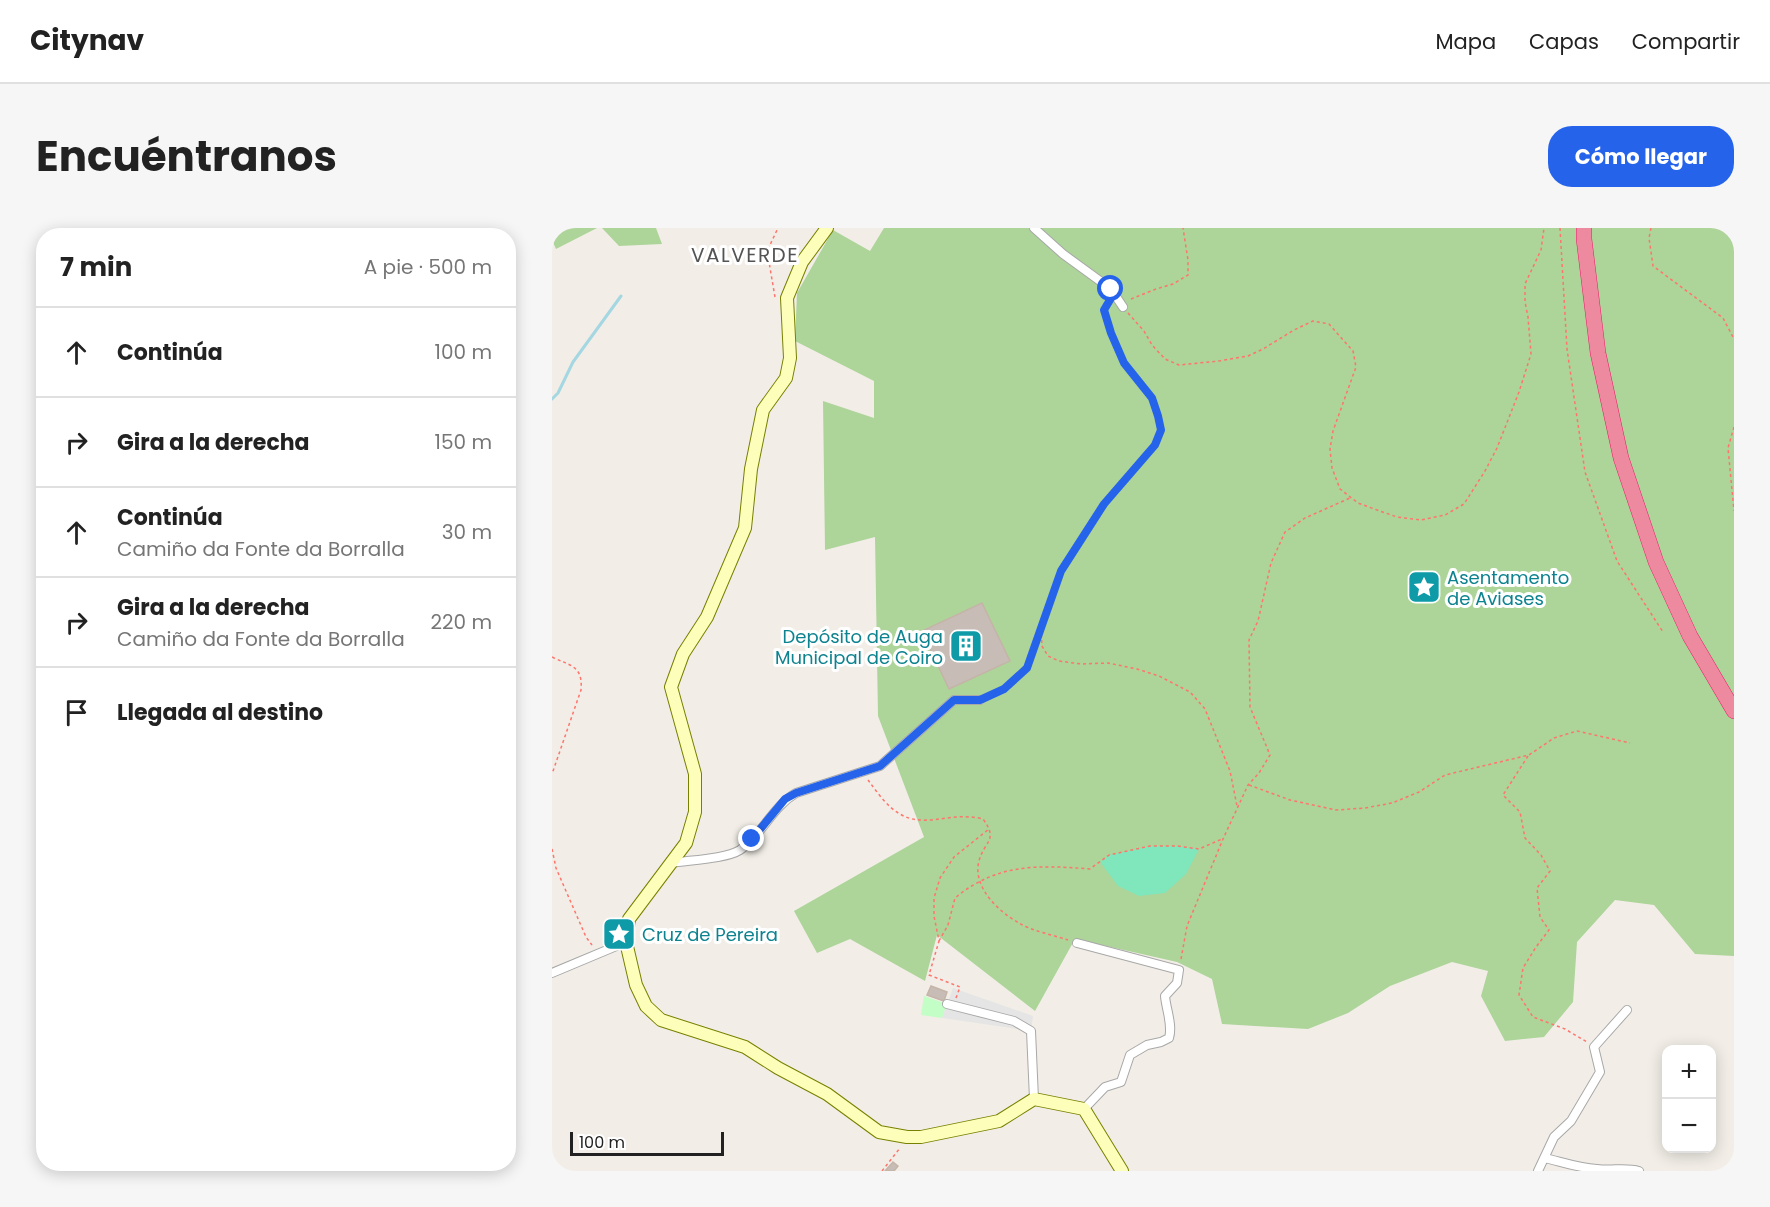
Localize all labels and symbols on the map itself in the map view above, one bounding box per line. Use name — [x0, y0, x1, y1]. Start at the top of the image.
district label: VALVERDE — [691, 241, 799, 269]
route start — [1097, 275, 1123, 301]
place label: Asentamento de Aviases — [1447, 565, 1569, 611]
place icon: Asentamento de Aviases — [1406, 569, 1442, 605]
place label: Depósito de Auga Municipal de Coiro — [775, 624, 943, 670]
building icon: Depósito de Auga Municipal de Coiro — [948, 628, 984, 664]
route end — [738, 825, 764, 851]
place icon: Cruz de Pereira — [601, 916, 637, 952]
place label: Cruz de Pereira — [642, 922, 778, 947]
scale bar — [570, 1129, 724, 1156]

